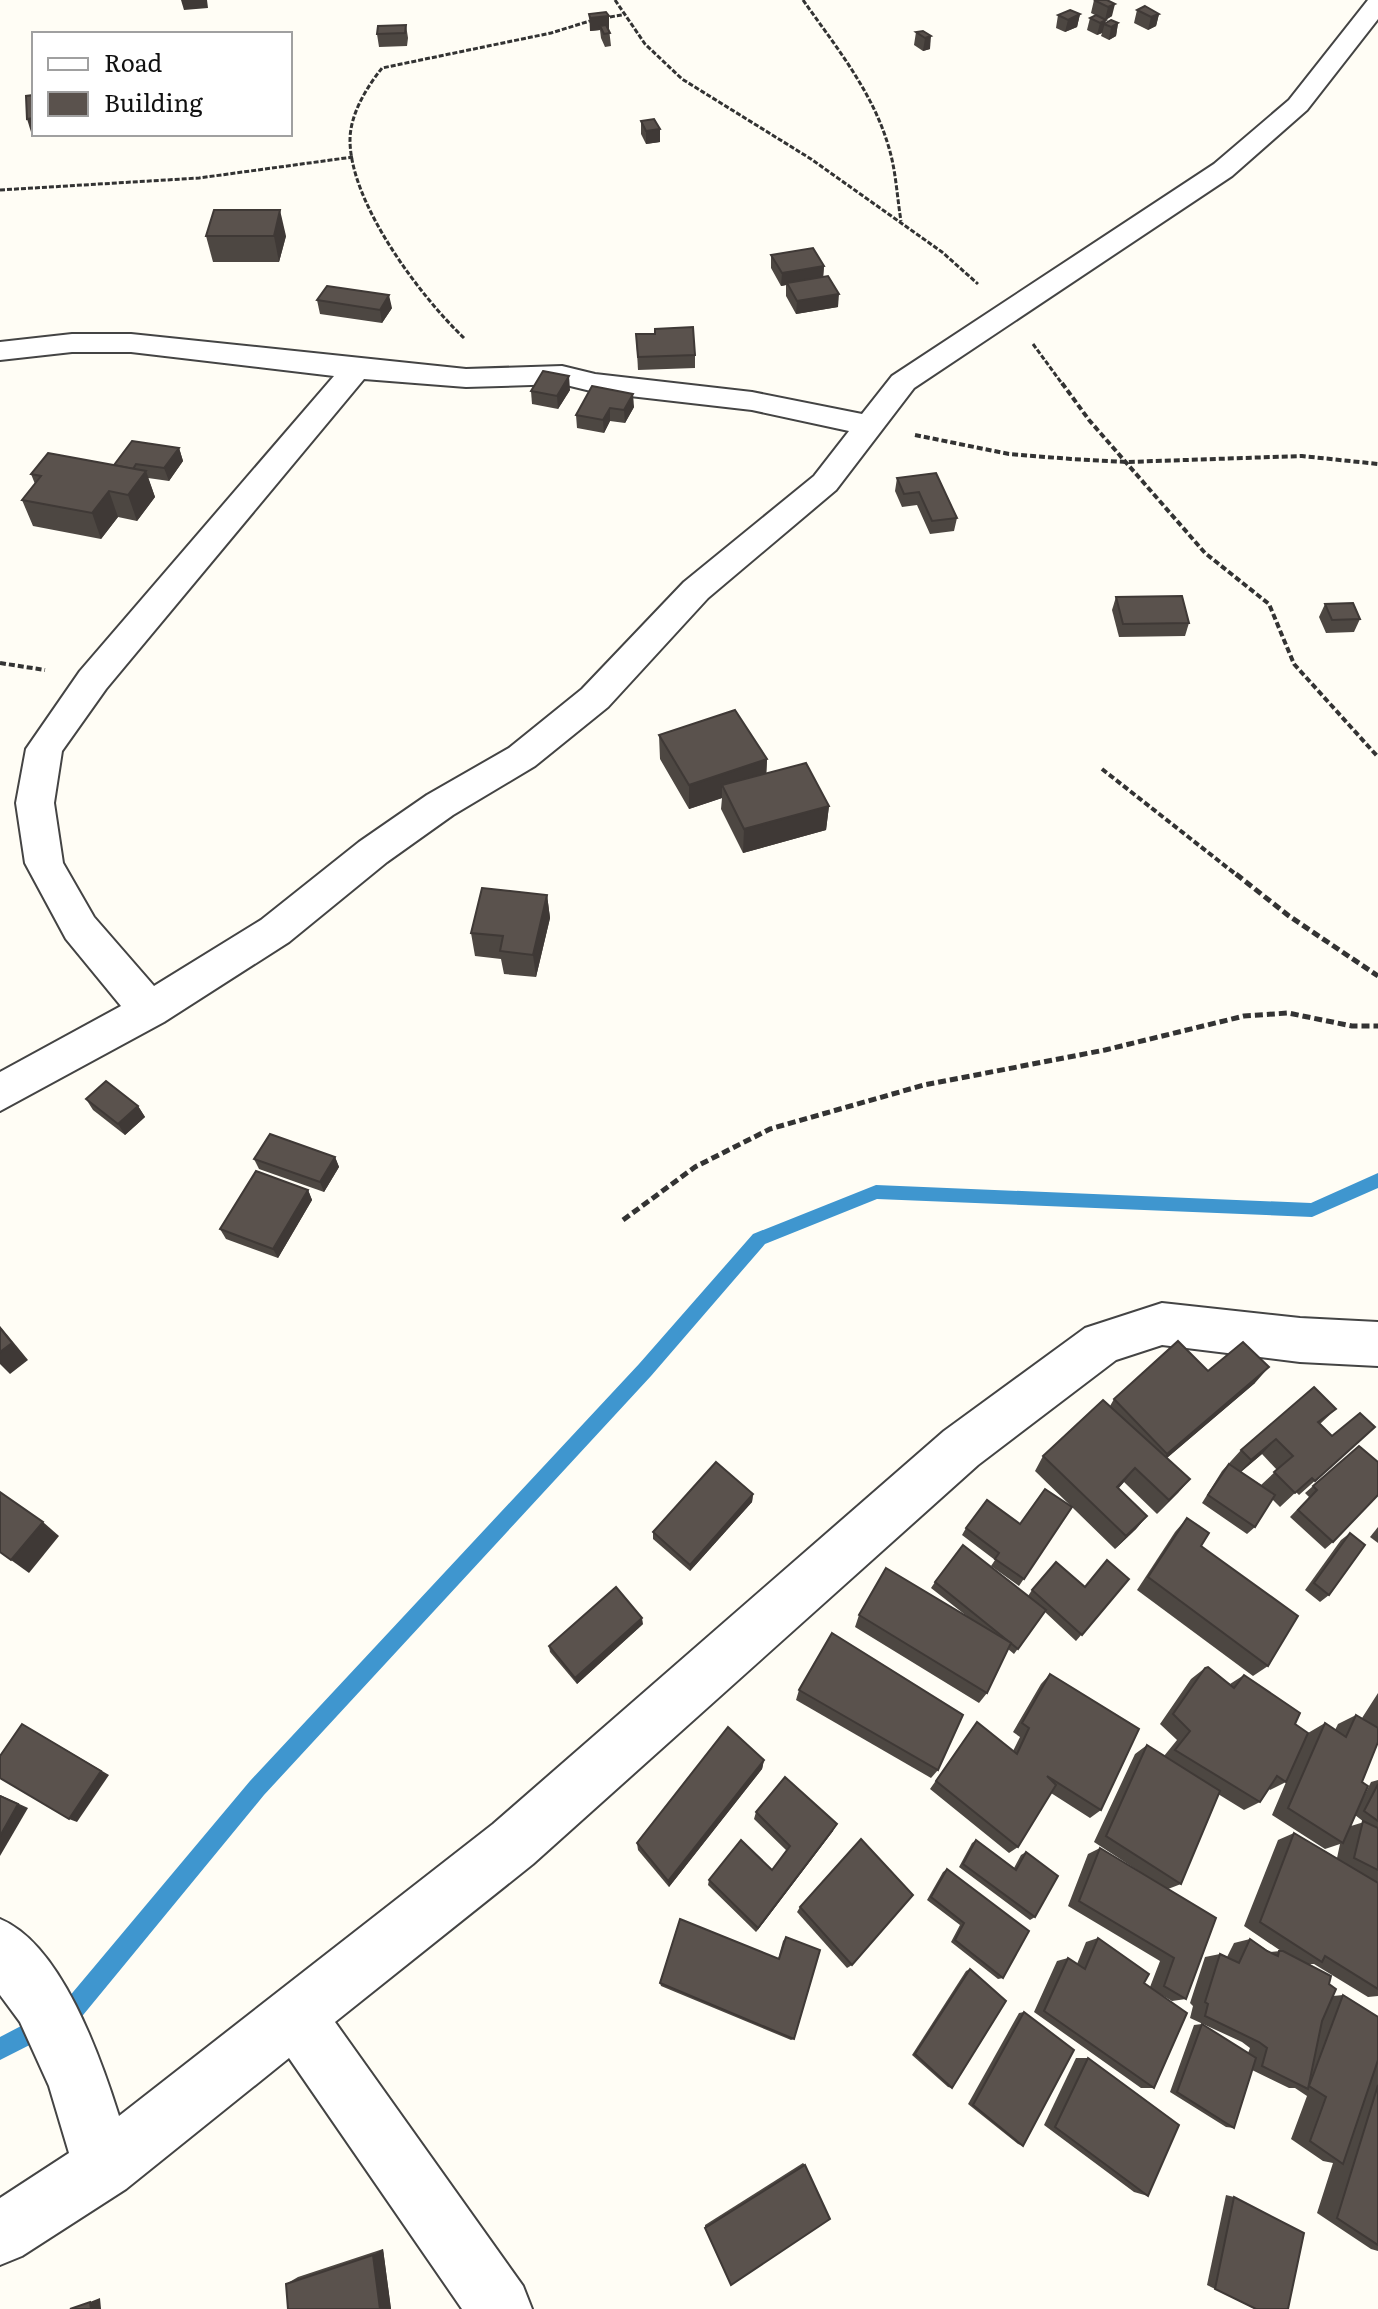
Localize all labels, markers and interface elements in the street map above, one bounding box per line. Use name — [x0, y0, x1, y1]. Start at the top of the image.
legend — [32, 32, 292, 136]
text: Road — [104, 44, 163, 79]
text: Building — [104, 84, 203, 119]

